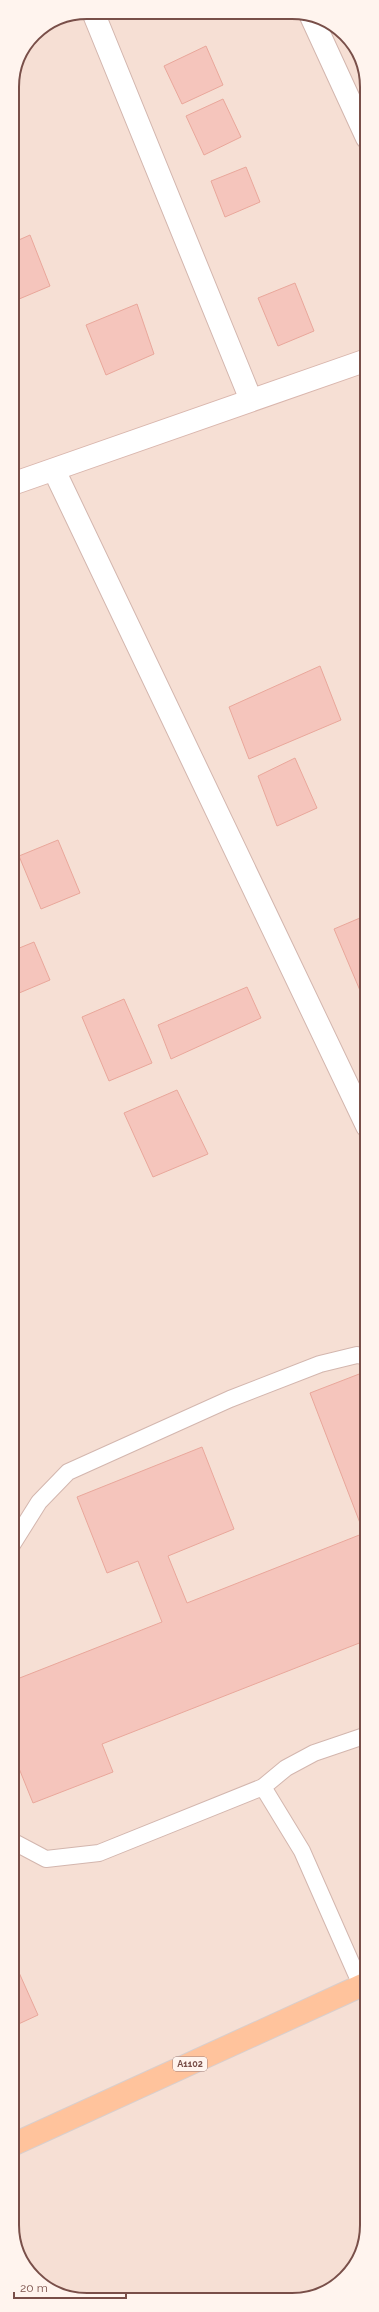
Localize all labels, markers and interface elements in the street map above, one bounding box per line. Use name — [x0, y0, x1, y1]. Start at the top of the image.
road number: A1102 — [173, 2057, 207, 2071]
scale bar — [14, 2274, 126, 2300]
text: 20 m — [20, 2281, 48, 2295]

